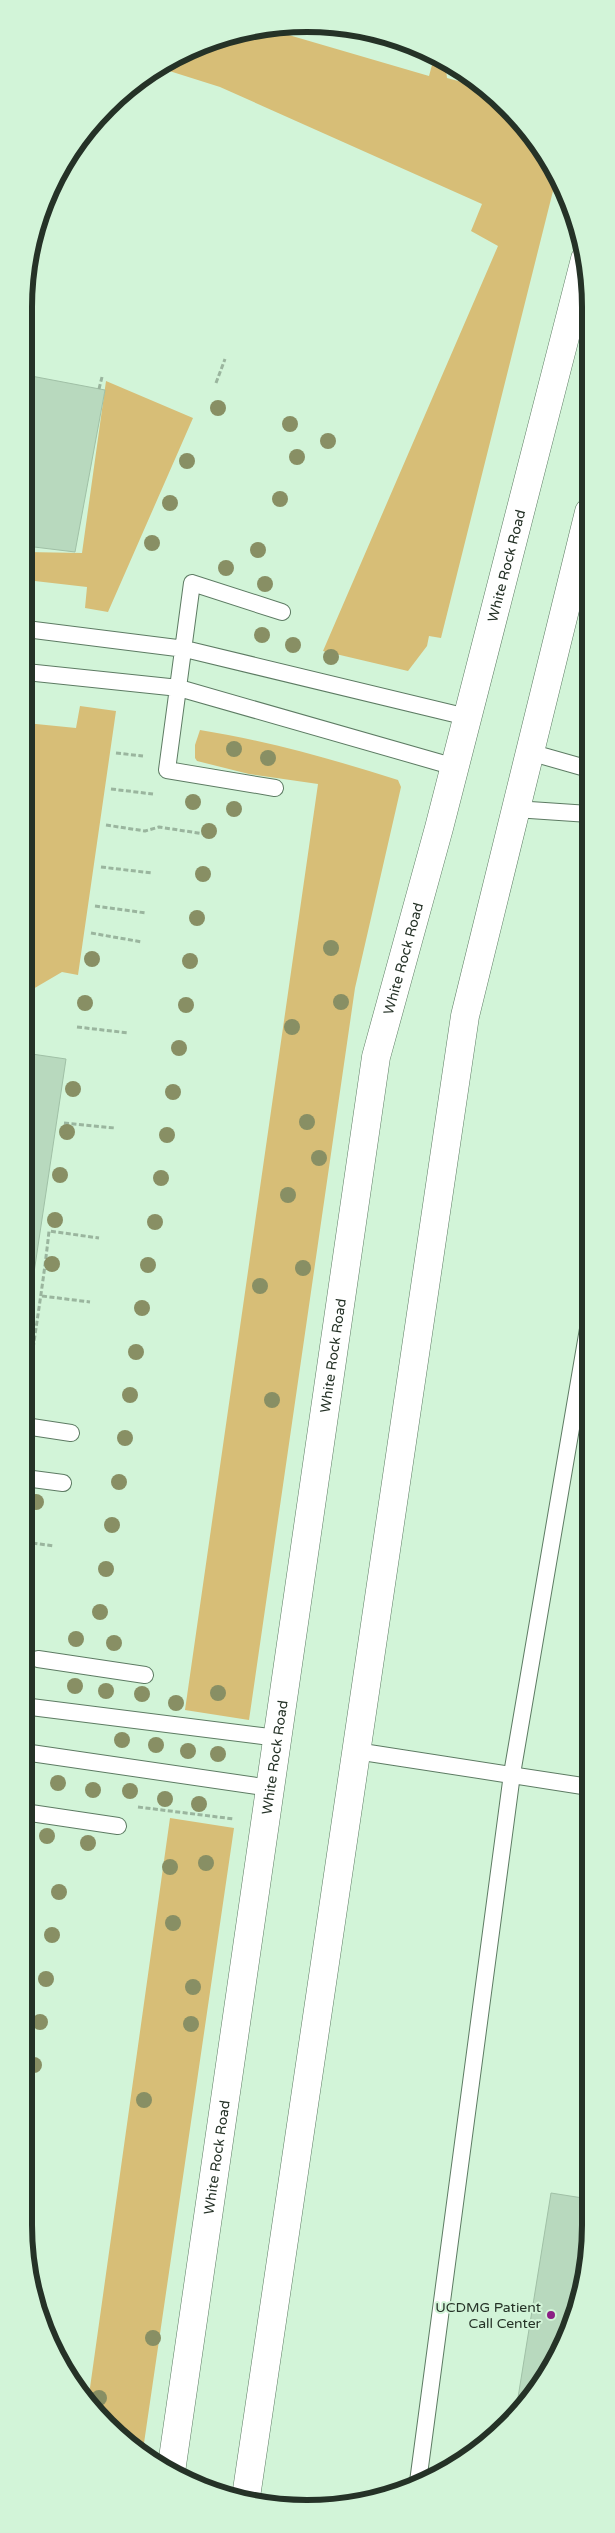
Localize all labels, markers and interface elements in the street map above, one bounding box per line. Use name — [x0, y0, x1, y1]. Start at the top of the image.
street label: White Rock Road — [484, 508, 529, 624]
street label: White Rock Road — [380, 901, 427, 1016]
street label: White Rock Road — [316, 1297, 349, 1414]
street label: White Rock Road — [258, 1699, 291, 1816]
street label: White Rock Road — [200, 2099, 233, 2216]
place label: UCDMG Patient Call Center — [435, 2299, 542, 2332]
marker: UCDMG Patient Call Center — [545, 2309, 557, 2321]

